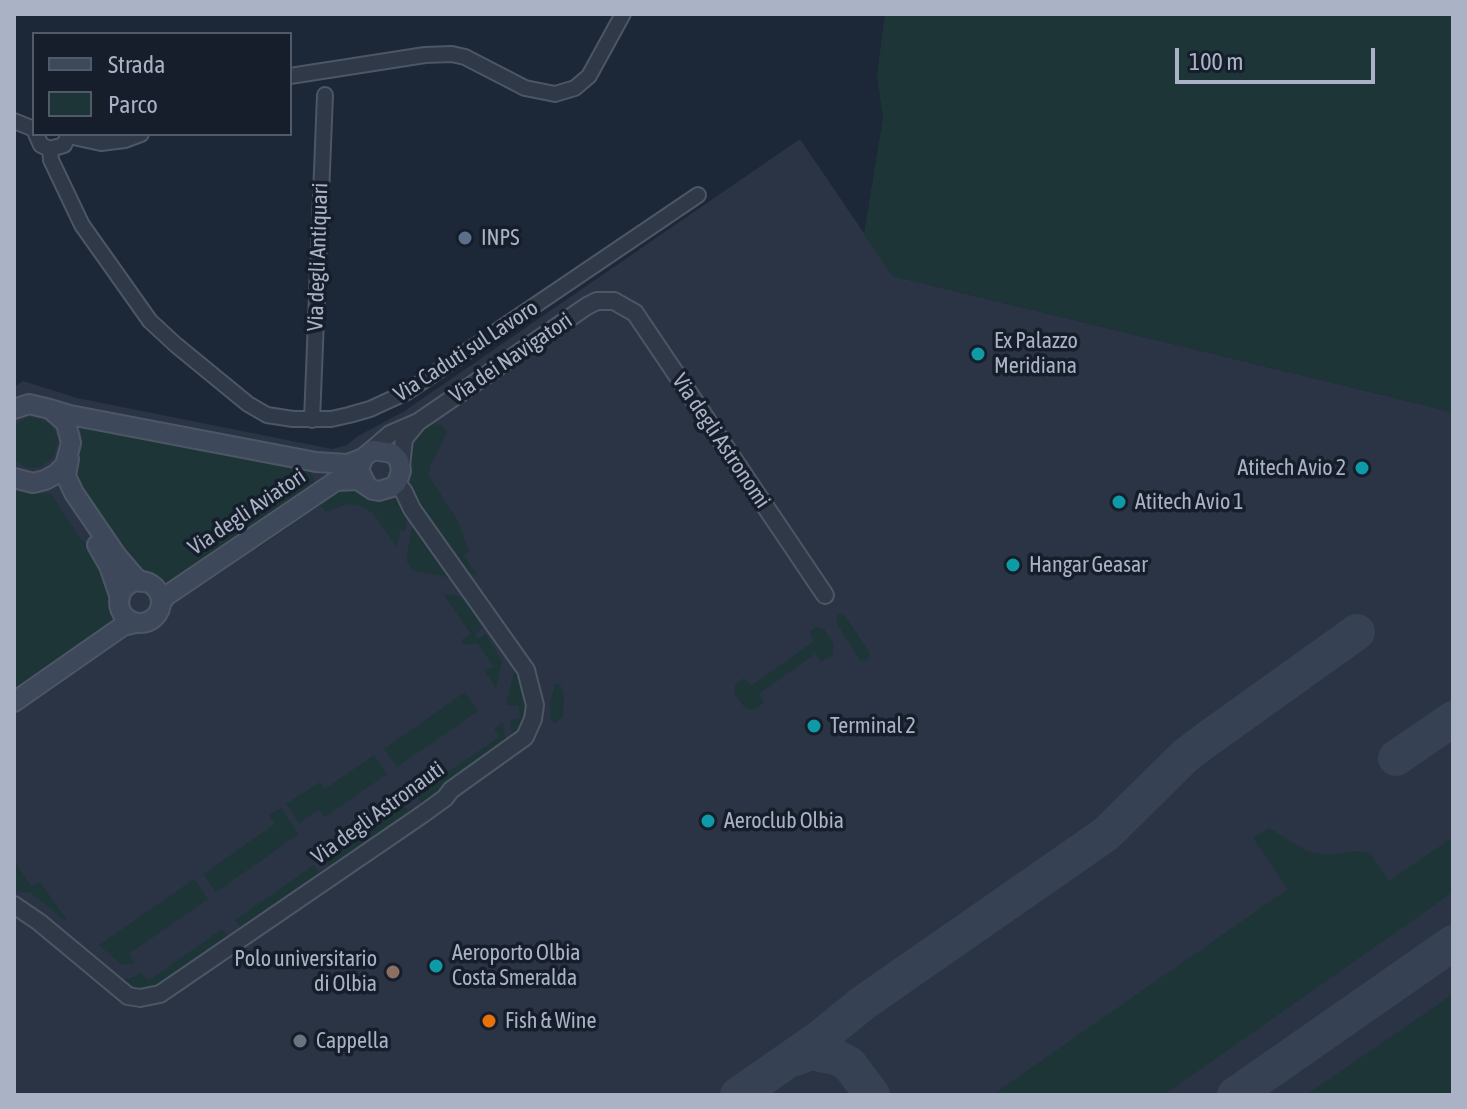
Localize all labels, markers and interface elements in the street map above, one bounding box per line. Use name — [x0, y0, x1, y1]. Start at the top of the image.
legend — [32, 32, 292, 136]
scale bar — [1179, 32, 1379, 82]
text: 100 m — [1189, 48, 1243, 75]
text: Strada — [108, 51, 165, 78]
text: Parco — [108, 91, 158, 118]
street label: Via degli Antiquari — [302, 182, 334, 332]
place label: INPS — [481, 225, 520, 251]
marker: INPS — [456, 229, 474, 247]
street label: Via Caduti sul Lavoro — [389, 295, 543, 407]
street label: Via dei Navigatori — [445, 307, 577, 409]
place label: Ex Palazzo Meridiana — [994, 328, 1078, 380]
marker: Ex Palazzo Meridiana — [969, 345, 987, 363]
street label: Via degli Astronomi — [666, 369, 776, 513]
place label: Atitech Avio 2 — [1237, 455, 1346, 481]
marker: Atitech Avio 2 — [1353, 459, 1371, 477]
street label: Via degli Aviatori — [183, 463, 311, 561]
place label: Atitech Avio 1 — [1135, 489, 1244, 515]
marker: Atitech Avio 1 — [1110, 493, 1128, 511]
place label: Hangar Geasar — [1029, 552, 1148, 578]
marker: Hangar Geasar — [1004, 556, 1022, 574]
place label: Terminal 2 — [830, 713, 916, 739]
marker: Terminal 2 — [805, 717, 823, 735]
street label: Via degli Astronauti — [307, 756, 449, 870]
place label: Aeroclub Olbia — [724, 808, 844, 834]
marker: Aeroclub Olbia — [699, 812, 717, 830]
place label: Aeroporto Olbia Costa Smeralda — [452, 940, 581, 992]
place label: Polo universitario di Olbia — [234, 946, 377, 998]
marker: Aeroporto Olbia Costa Smeralda — [427, 957, 445, 975]
marker: Polo universitario di Olbia — [384, 963, 402, 981]
place label: Fish & Wine — [505, 1008, 596, 1034]
marker: Fish & Wine — [480, 1012, 498, 1030]
place label: Cappella — [316, 1028, 389, 1054]
marker: Cappella — [291, 1032, 309, 1050]

